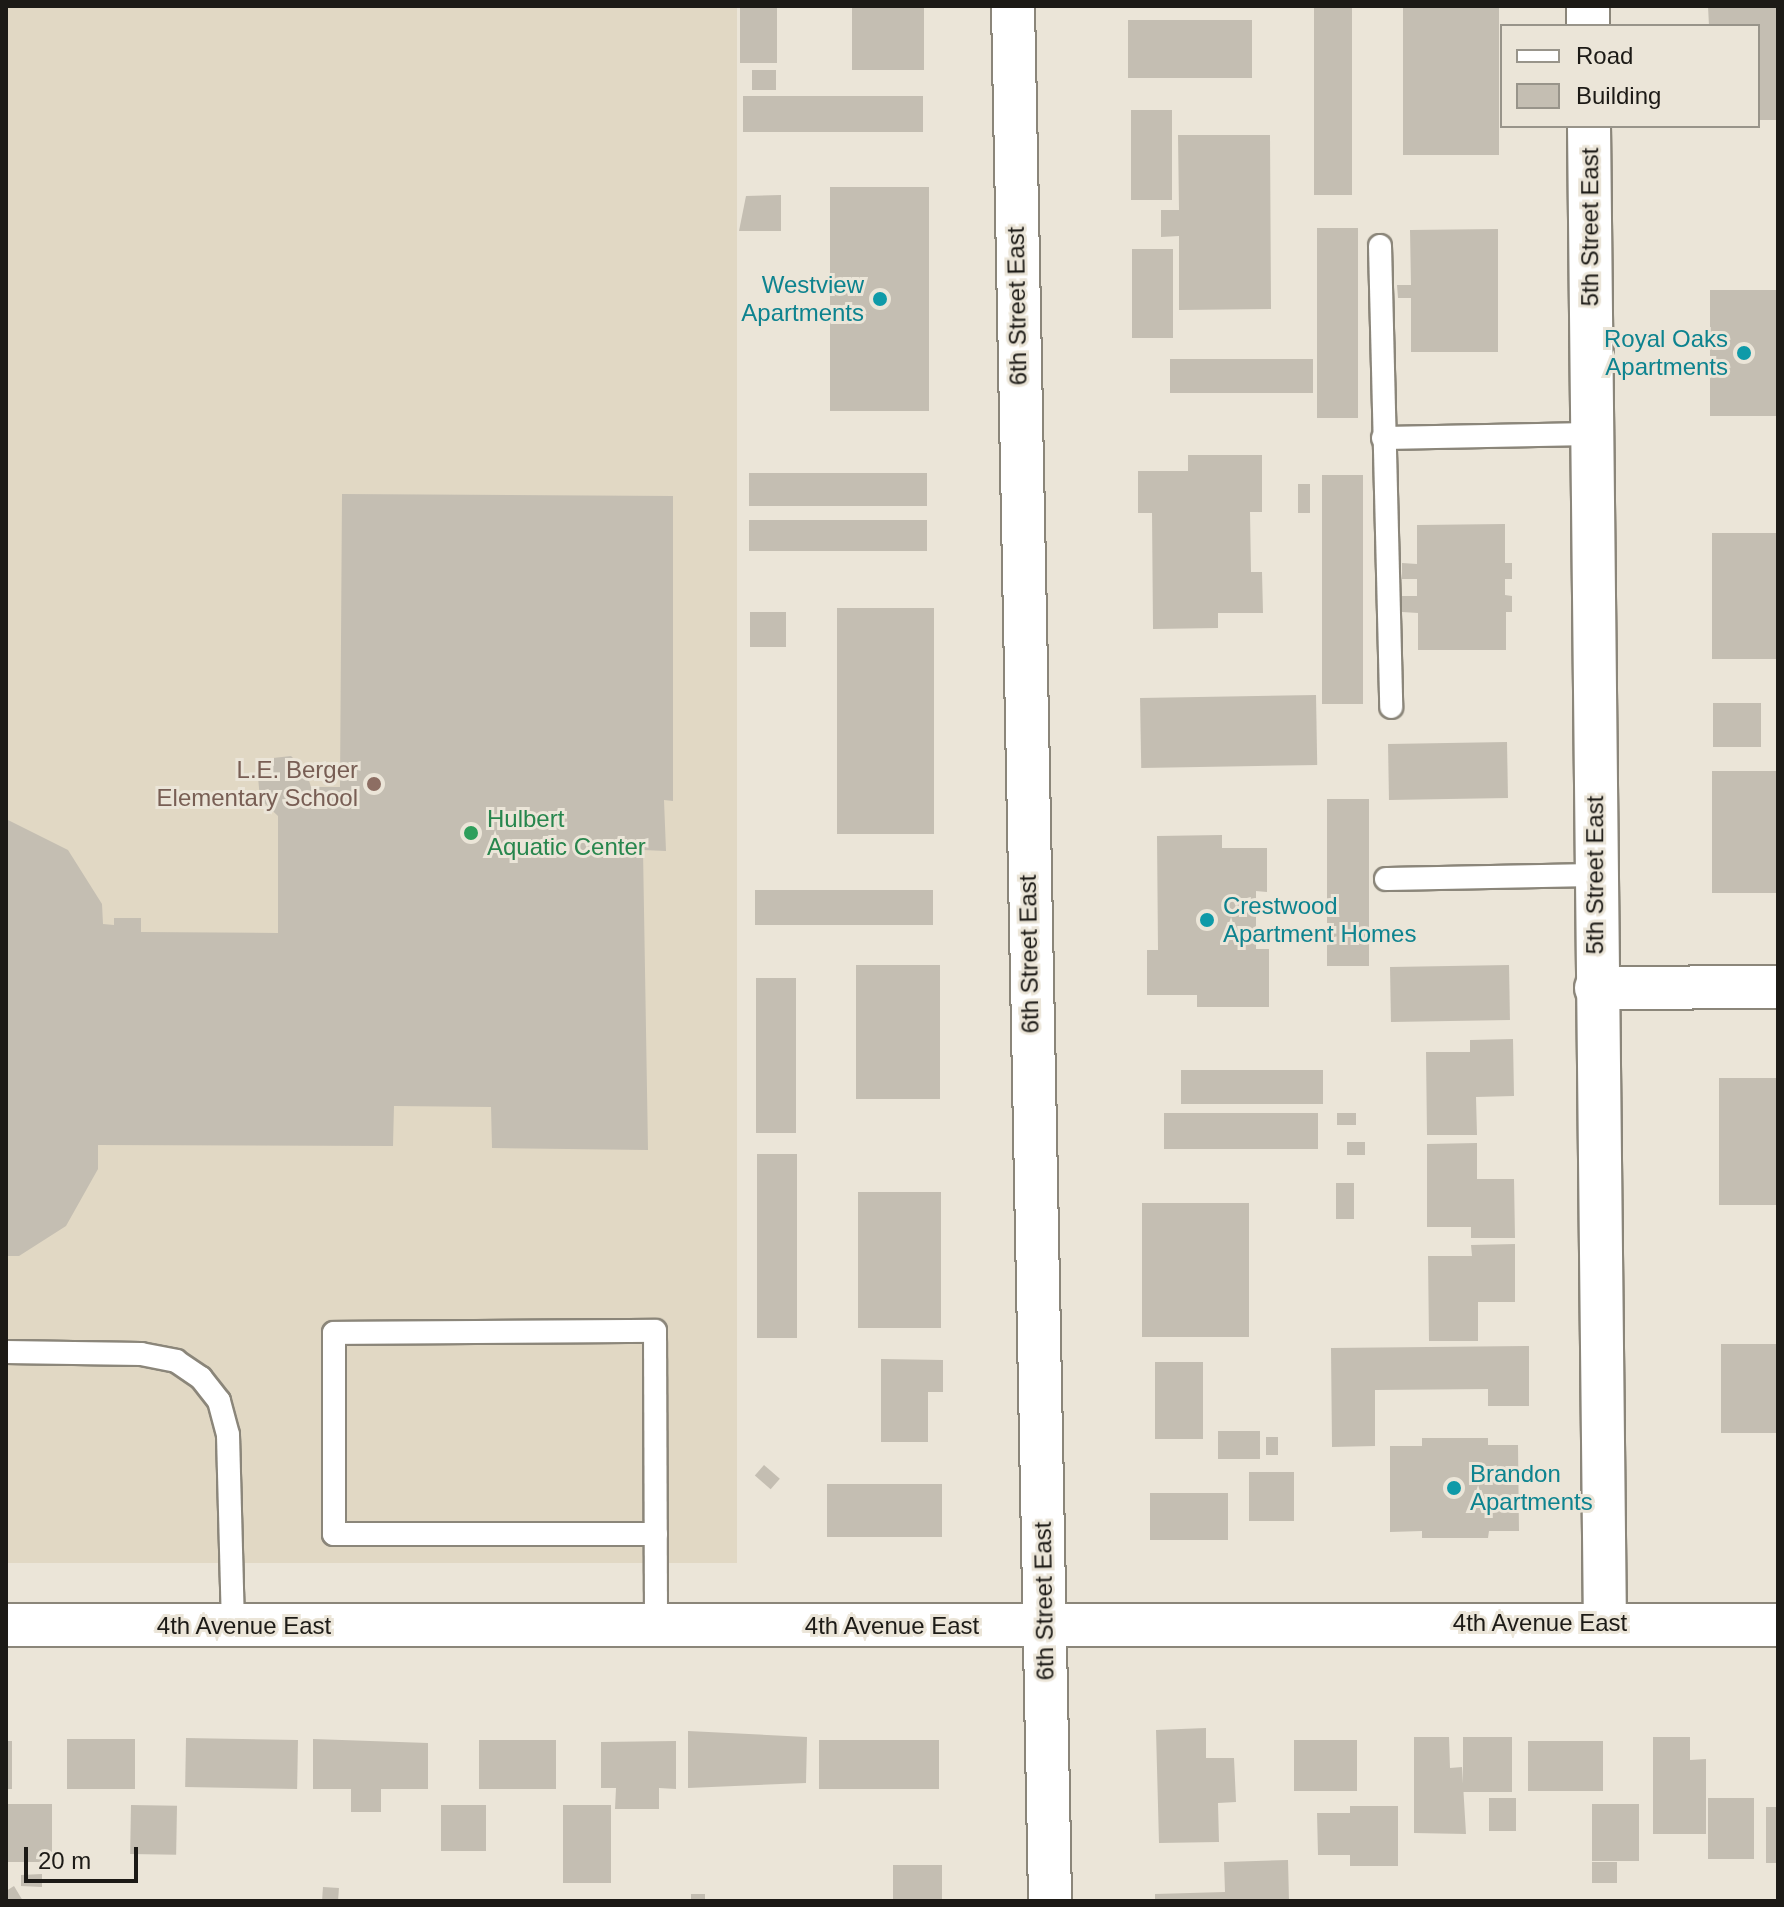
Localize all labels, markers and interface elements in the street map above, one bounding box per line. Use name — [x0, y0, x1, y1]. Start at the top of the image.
legend — [1500, 24, 1760, 128]
text: Road — [1576, 42, 1633, 69]
text: Building — [1576, 82, 1661, 109]
street label: 5th Street East — [1576, 148, 1604, 306]
street label: 6th Street East — [1001, 226, 1033, 386]
place label: Westview Apartments — [741, 271, 864, 327]
marker: Westview Apartments — [871, 290, 889, 308]
place label: Royal Oaks Apartments — [1604, 325, 1728, 381]
marker: Royal Oaks Apartments — [1735, 344, 1753, 362]
place label: L.E. Berger Elementary School — [157, 756, 358, 812]
marker: L.E. Berger Elementary School — [365, 775, 383, 793]
street label: 5th Street East — [1581, 796, 1609, 954]
place label: Hulbert Aquatic Center — [487, 805, 646, 861]
marker: Hulbert Aquatic Center — [462, 824, 480, 842]
street label: 6th Street East — [1013, 874, 1045, 1034]
place label: Crestwood Apartment Homes — [1223, 892, 1416, 948]
marker: Crestwood Apartment Homes — [1198, 911, 1216, 929]
place label: Brandon Apartments — [1470, 1460, 1593, 1516]
marker: Brandon Apartments — [1445, 1479, 1463, 1497]
street label: 6th Street East — [1028, 1521, 1060, 1681]
street label: 4th Avenue East — [1452, 1609, 1628, 1637]
street label: 4th Avenue East — [156, 1612, 332, 1640]
street label: 4th Avenue East — [804, 1612, 980, 1640]
scale bar — [28, 1831, 142, 1881]
text: 20 m — [38, 1847, 91, 1874]

